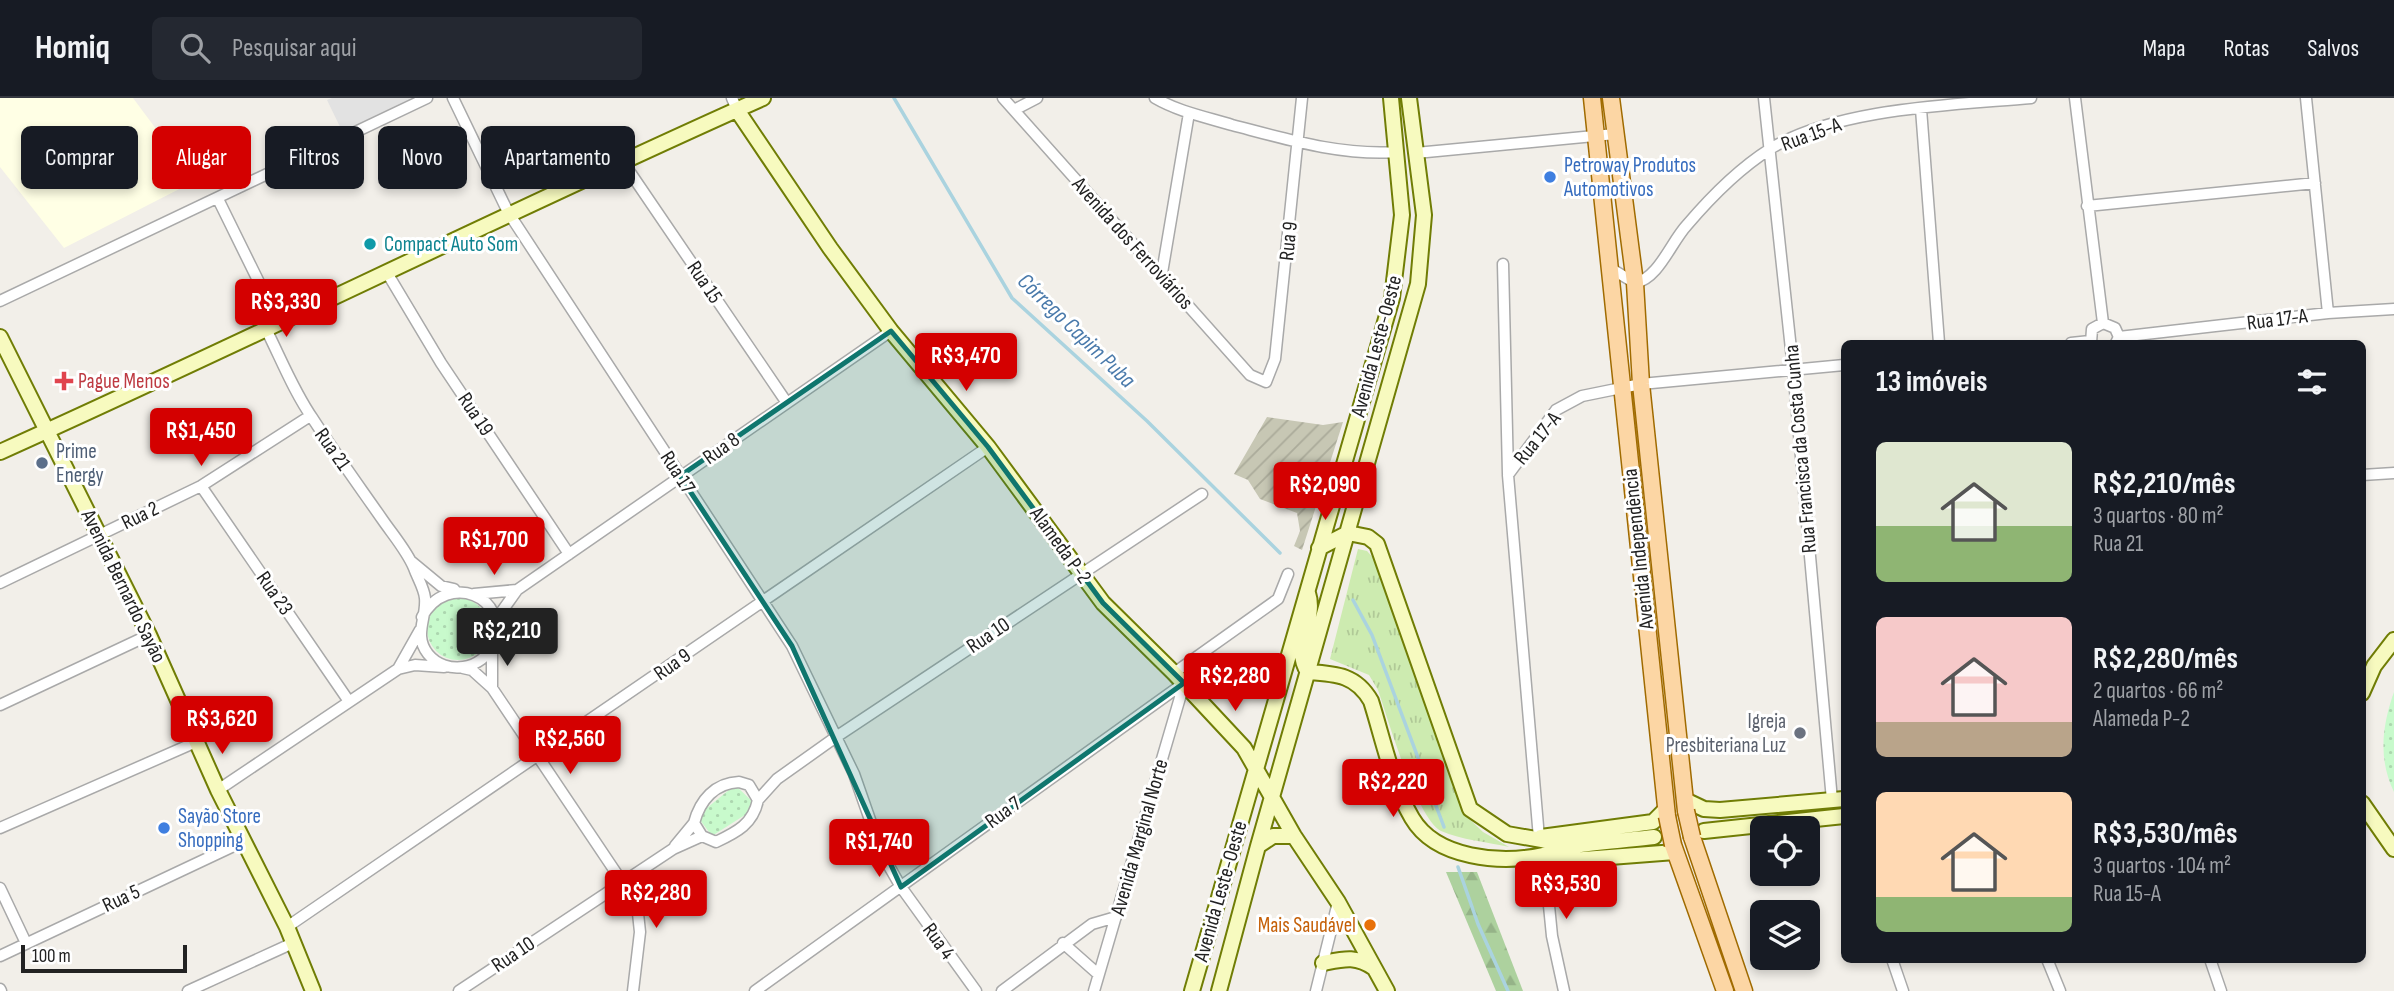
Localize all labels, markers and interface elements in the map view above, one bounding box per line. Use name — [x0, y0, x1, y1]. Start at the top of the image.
search box — [152, 17, 642, 80]
text: Homiq — [35, 28, 110, 68]
icon: search — [176, 29, 214, 67]
text: Pesquisar aqui — [232, 33, 357, 64]
text: Mapa — [2143, 34, 2186, 63]
text: Rotas — [2224, 34, 2269, 63]
text: Salvos — [2307, 34, 2359, 63]
street label: Rua 15-A — [1778, 112, 1846, 157]
chip: Comprar — [21, 126, 138, 189]
chip: Alugar — [152, 126, 251, 189]
chip: Filtros — [265, 126, 364, 189]
chip: Novo — [378, 126, 467, 189]
chip: Apartamento — [481, 126, 635, 189]
place label: Petroway Produtos Automotivos — [1563, 153, 1696, 202]
marker: Petroway Produtos Automotivos — [1542, 169, 1558, 185]
street label: Avenida dos Ferroviários — [1066, 171, 1199, 315]
street label: Rua 9 — [1274, 220, 1303, 262]
place label: Compact Auto Som — [384, 232, 518, 257]
marker: Compact Auto Som — [362, 236, 378, 252]
street label: Rua 15 — [681, 256, 728, 308]
water label: Córrego Capim Puba — [1012, 267, 1142, 394]
street label: Avenida Leste-Oeste — [1345, 273, 1407, 420]
pin: R$3,330 — [221, 280, 351, 339]
text: R$3,330 — [251, 288, 321, 316]
street label: Rua 17-A — [2245, 303, 2310, 336]
pin: R$3,470 — [901, 334, 1031, 393]
text: R$3,470 — [931, 342, 1001, 370]
street label: Rua Francisca da Costa Cunha — [1779, 344, 1822, 554]
icon: filters — [2293, 363, 2331, 401]
text: 13 imóveis — [1876, 364, 1987, 400]
place label: Pague Menos — [78, 369, 170, 394]
marker: Pague Menos — [56, 373, 72, 389]
street label: Rua 19 — [452, 388, 499, 441]
street label: Rua 17-A — [1509, 406, 1567, 470]
pin: R$1,450 — [136, 408, 266, 468]
text: R$1,450 — [166, 417, 236, 445]
street label: Rua 21 — [309, 423, 356, 476]
street label: Rua 8 — [698, 427, 744, 470]
place label: Prime Energy — [56, 439, 104, 488]
street label: Rua 17 — [655, 446, 701, 499]
marker: Prime Energy — [34, 455, 50, 471]
pin: R$2,090 — [1260, 462, 1390, 522]
text: R$2,210/mês — [2093, 466, 2236, 502]
street label: Avenida Independência — [1618, 467, 1659, 631]
icon: home — [1932, 470, 2016, 554]
text: R$2,090 — [1289, 471, 1361, 499]
street label: Rua 2 — [117, 496, 163, 535]
street label: Alameda P-2 — [1024, 501, 1097, 588]
text: 3 quartos · 80 m² — [2093, 502, 2224, 530]
street label: Avenida Bernardo Sayão — [75, 505, 171, 667]
pin: R$1,700 — [429, 518, 559, 577]
text: R$1,700 — [460, 526, 528, 554]
text: Rua 21 — [2093, 530, 2143, 558]
street label: Rua 23 — [251, 567, 298, 620]
pin: R$2,210 — [442, 608, 572, 668]
street label: Rua 10 — [962, 612, 1015, 659]
text: R$2,210 — [473, 617, 541, 645]
text: R$2,280/mês — [2093, 641, 2238, 677]
street label: Rua 9 — [649, 643, 696, 686]
icon: home — [1932, 645, 2016, 729]
pin: R$2,280 — [1170, 654, 1300, 713]
text: R$2,280 — [1200, 662, 1270, 690]
text: 2 quartos · 66 m² — [2093, 677, 2223, 705]
pin: R$3,620 — [157, 696, 287, 756]
text: R$3,620 — [187, 705, 257, 733]
text: Alameda P-2 — [2093, 705, 2190, 733]
place label: Igreja Presbiteriana Luz — [1666, 709, 1786, 758]
pin: R$2,560 — [505, 716, 635, 776]
text: R$2,560 — [535, 725, 605, 753]
marker: Igreja Presbiteriana Luz — [1792, 725, 1808, 741]
street label: Avenida Marginal Norte — [1105, 756, 1174, 919]
pin: R$2,220 — [1328, 760, 1458, 819]
text: R$2,220 — [1358, 768, 1428, 796]
street label: Rua 7 — [980, 791, 1027, 834]
place label: Sayão Store Shopping — [178, 804, 261, 853]
map controls — [1750, 816, 1820, 970]
button: locate — [1750, 816, 1820, 886]
text: R$3,530/mês — [2093, 816, 2238, 852]
street label: Avenida Leste-Oeste — [1188, 818, 1253, 965]
marker: Sayão Store Shopping — [156, 820, 172, 836]
pin: R$1,740 — [814, 820, 944, 879]
icon: home — [1932, 820, 2016, 904]
text: R$1,740 — [845, 828, 913, 856]
text: 3 quartos · 104 m² — [2093, 852, 2231, 880]
pin: R$3,530 — [1501, 862, 1631, 921]
pin: R$2,280 — [591, 870, 721, 930]
text: R$3,530 — [1531, 870, 1601, 898]
street label: Rua 5 — [99, 879, 144, 918]
text: R$2,280 — [621, 879, 691, 907]
text: Rua 15-A — [2093, 880, 2161, 908]
button: layers — [1750, 900, 1820, 970]
place label: Mais Saudável — [1258, 913, 1356, 938]
marker: Mais Saudável — [1362, 917, 1378, 933]
street label: Rua 4 — [917, 918, 960, 964]
street label: Rua 10 — [487, 931, 540, 978]
scale bar — [21, 942, 187, 974]
text: 100 m — [32, 945, 71, 968]

